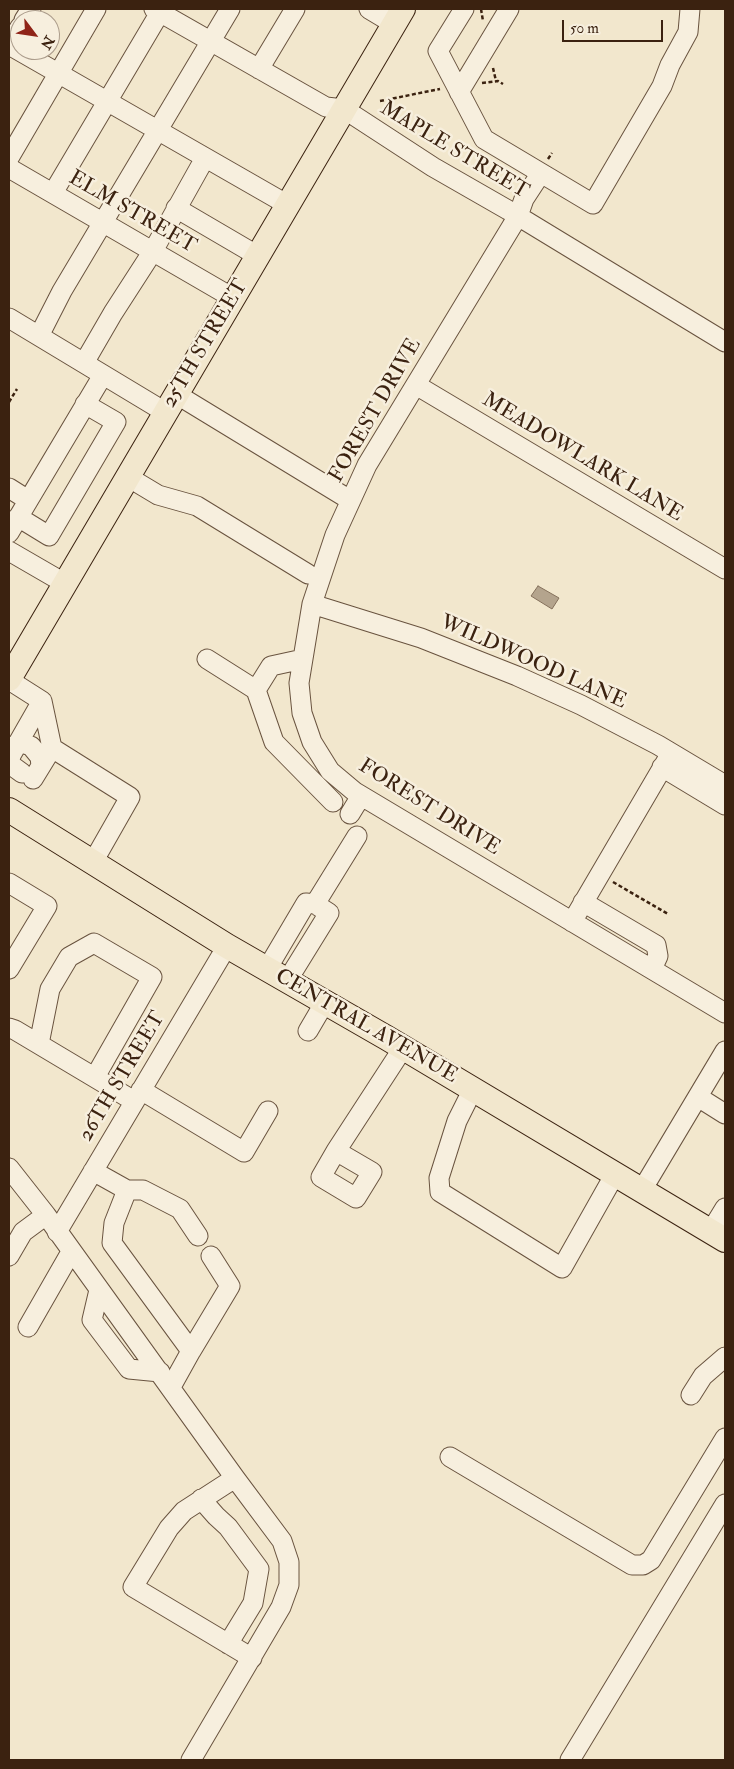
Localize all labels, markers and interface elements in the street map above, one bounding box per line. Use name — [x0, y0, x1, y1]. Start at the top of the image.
north arrow — [10, 10, 60, 60]
scale bar — [564, 10, 665, 42]
text: 50 m — [570, 19, 599, 38]
text: N — [37, 33, 58, 52]
street label: MAPLE STREET — [375, 97, 533, 205]
street label: ELM STREET — [64, 166, 200, 260]
street label: 25TH STREET — [158, 275, 254, 413]
street label: FOREST DRIVE — [325, 334, 427, 488]
street label: MEADOWLARK LANE — [477, 388, 687, 528]
street label: WILDWOOD LANE — [436, 611, 630, 715]
street label: FOREST DRIVE — [354, 754, 504, 862]
street label: CENTRAL AVENUE — [270, 964, 462, 1090]
street label: 26TH STREET — [74, 1008, 172, 1146]

